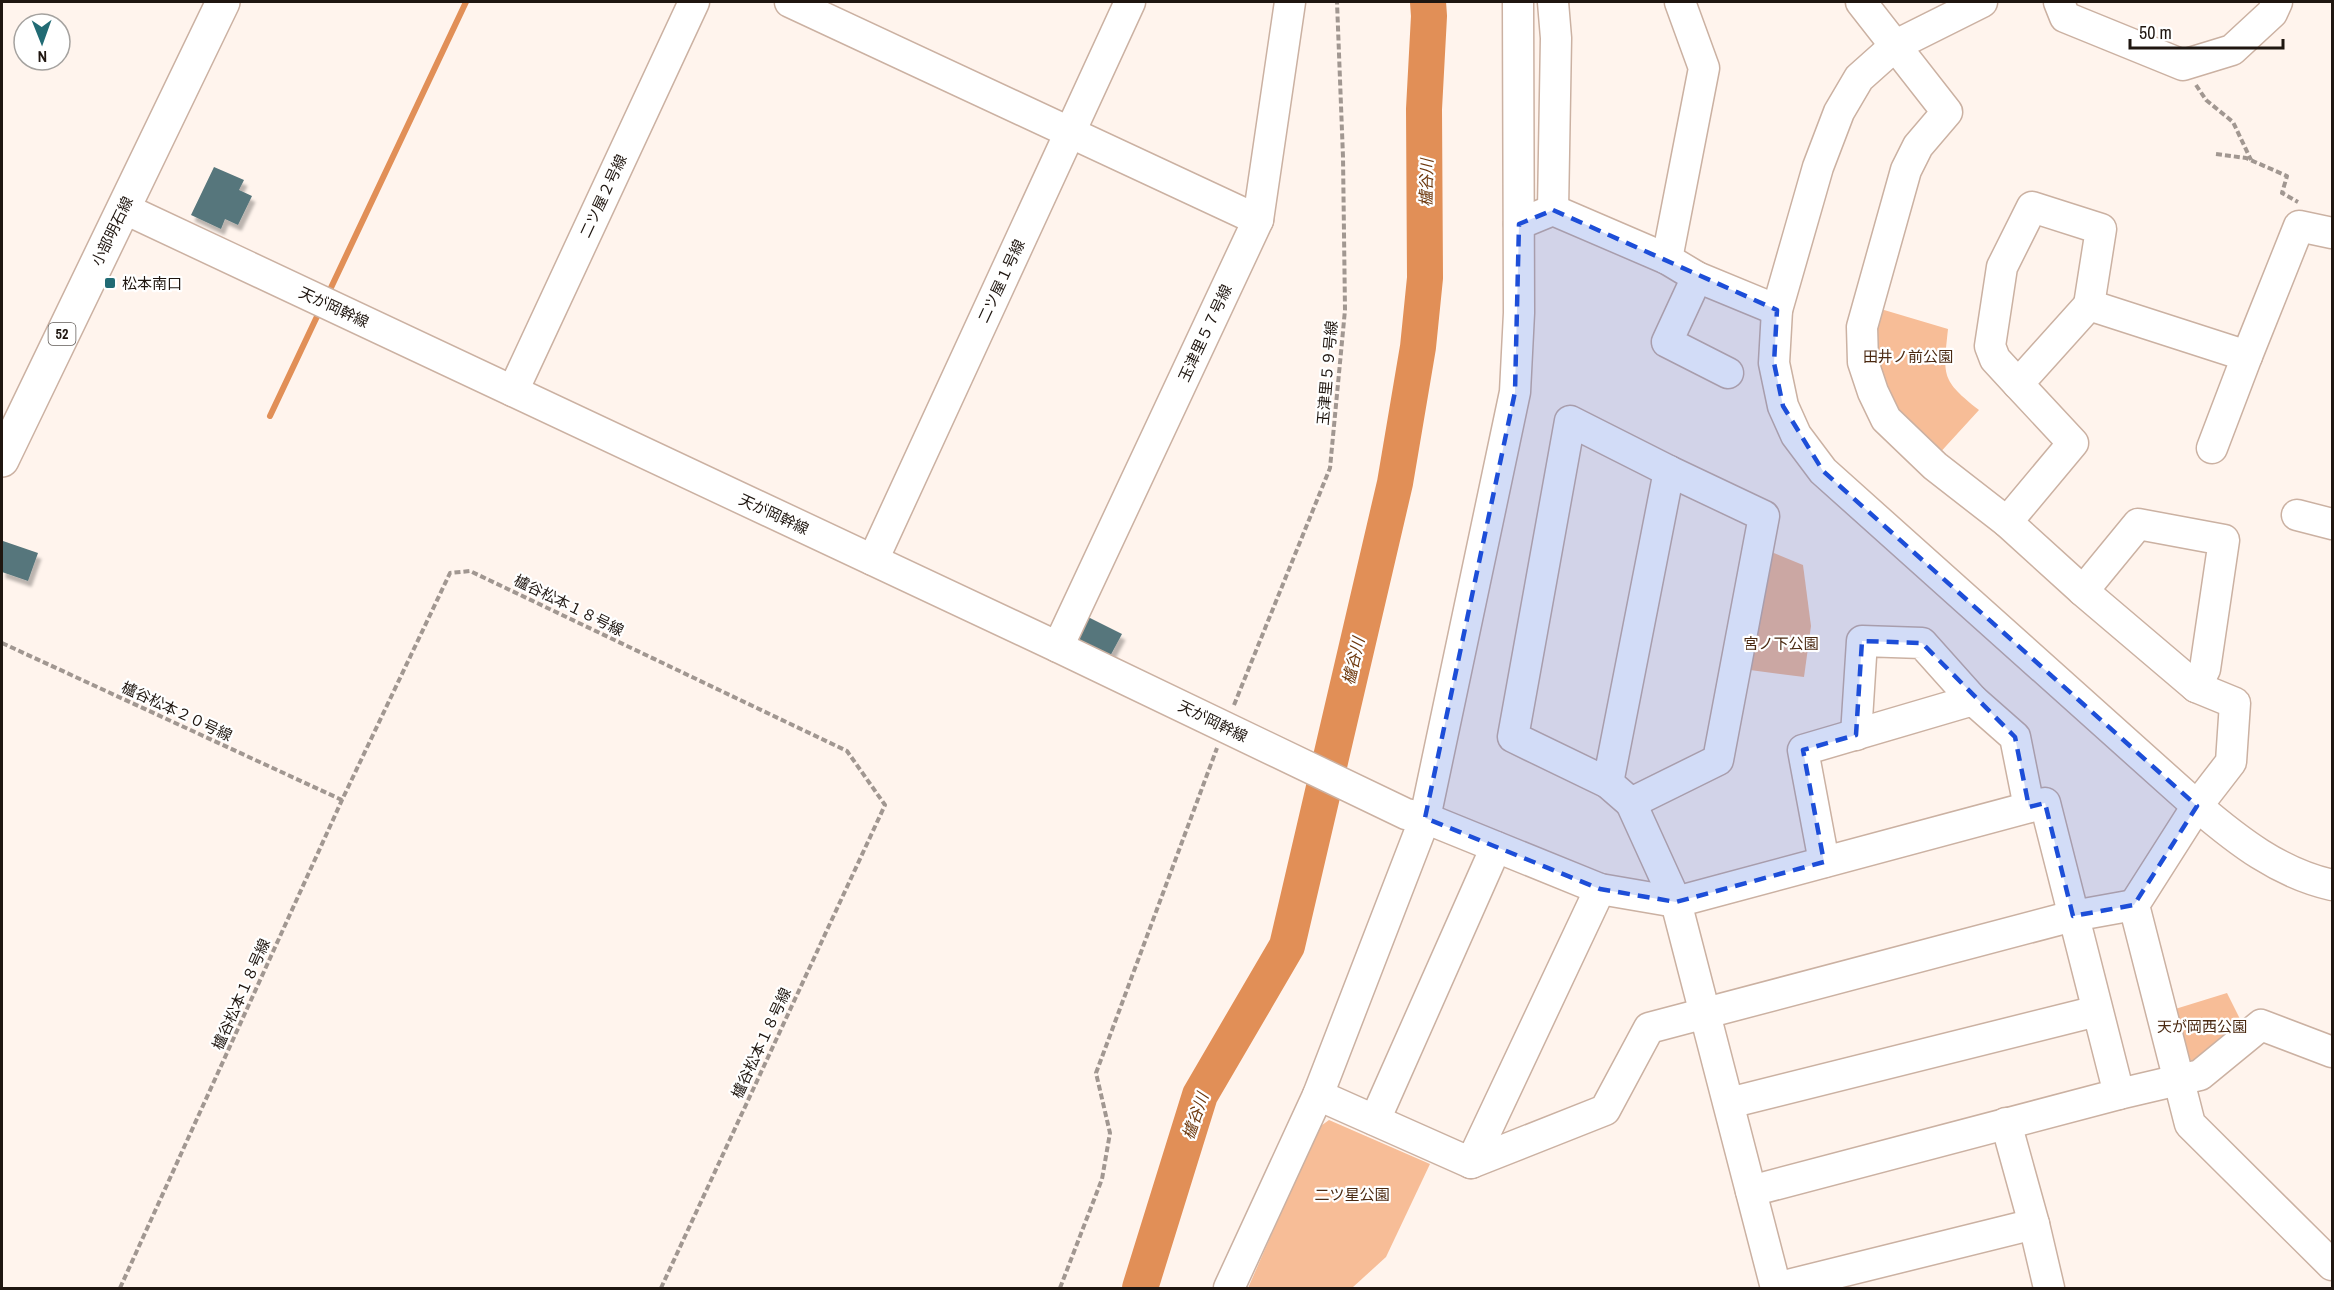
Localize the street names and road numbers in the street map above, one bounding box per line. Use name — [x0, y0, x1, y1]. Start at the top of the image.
street label: 二ツ屋２号線 — [574, 151, 632, 241]
street label: 小部明石線 — [86, 193, 138, 269]
street label: 二ツ屋１号線 — [972, 236, 1030, 326]
street label: 玉津里５７号線 — [1173, 281, 1237, 385]
street label: 天が岡幹線 — [296, 282, 372, 332]
street label: 玉津里５９号線 — [1312, 320, 1342, 426]
road number: 52 — [48, 323, 76, 345]
street label: 天が岡幹線 — [736, 489, 812, 539]
street label: 櫨谷松本１８号線 — [510, 569, 628, 641]
street label: 櫨谷松本２０号線 — [118, 676, 236, 746]
street label: 天が岡幹線 — [1175, 695, 1251, 747]
street label: 櫨谷松本１８号線 — [207, 935, 275, 1053]
street label: 櫨谷松本１８号線 — [726, 984, 796, 1102]

